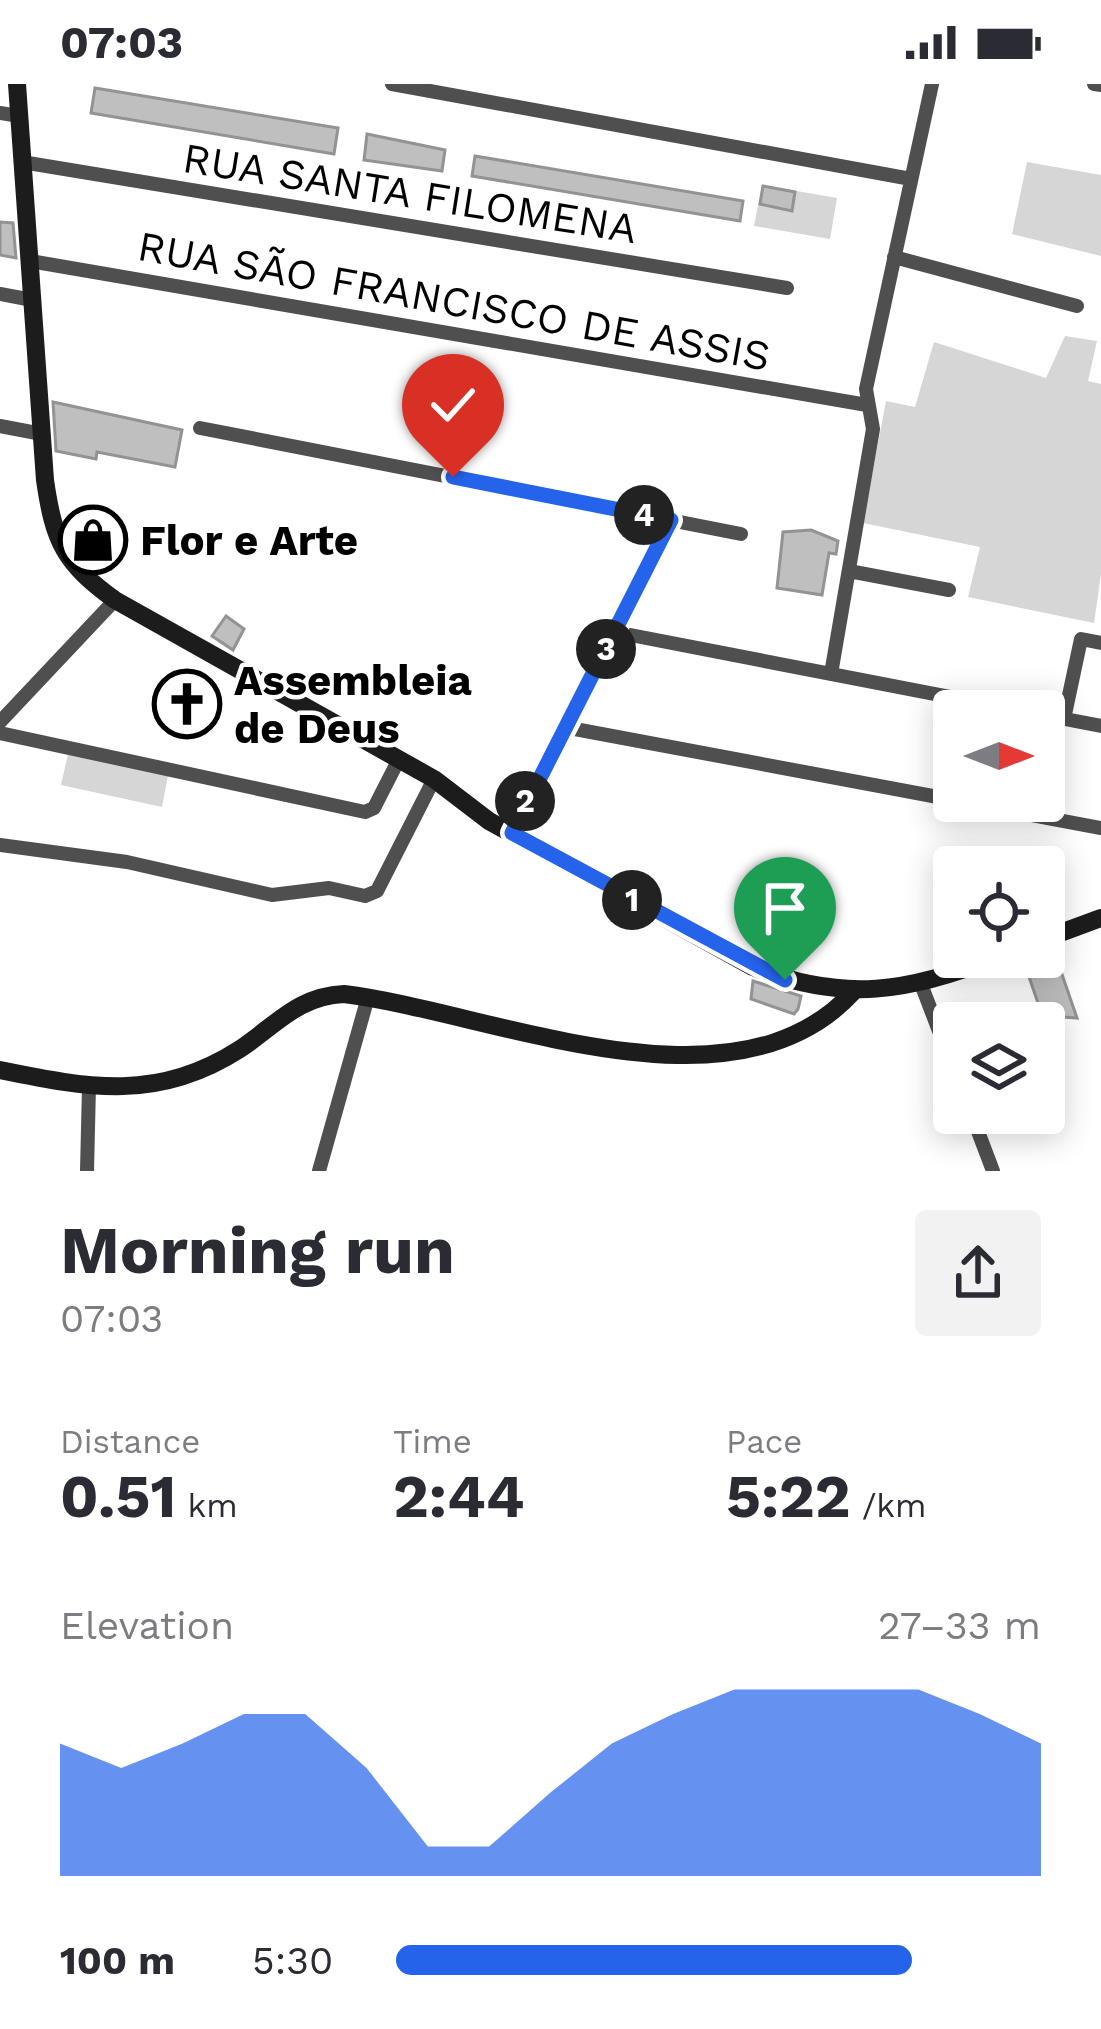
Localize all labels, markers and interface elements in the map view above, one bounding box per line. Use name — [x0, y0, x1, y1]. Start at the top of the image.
text: 07:03 — [60, 16, 183, 69]
street label: RUA SANTA FILOMENA — [180, 133, 640, 253]
street label: RUA SÃO FRANCISCO DE ASSIS — [134, 221, 774, 381]
pin — [402, 354, 504, 477]
icon: check — [420, 372, 486, 438]
pin: 4 — [614, 485, 674, 545]
text: 4 — [633, 495, 655, 534]
shop icon: Flor e Arte — [58, 505, 128, 575]
place label: Flor e Arte — [140, 516, 358, 565]
pin: 3 — [576, 619, 636, 679]
text: 3 — [596, 629, 616, 668]
place label: Assembleia de Deus — [234, 656, 472, 753]
church icon: Assembleia de Deus — [152, 669, 222, 739]
north arrow — [933, 690, 1065, 822]
map controls — [933, 690, 1065, 1134]
pin: 2 — [495, 771, 555, 831]
text: 2 — [515, 781, 535, 820]
button: locate — [933, 846, 1065, 978]
pin — [734, 857, 836, 980]
pin: 1 — [602, 870, 662, 930]
icon: arrive — [752, 875, 818, 941]
text: 1 — [625, 880, 639, 919]
button: layers — [933, 1002, 1065, 1134]
button: share — [915, 1210, 1041, 1336]
text: Morning run — [60, 1212, 455, 1289]
text: 07:03 — [60, 1296, 163, 1341]
text: Distance — [60, 1422, 200, 1461]
text: Time — [393, 1422, 472, 1461]
text: Pace — [726, 1422, 802, 1461]
text: 0.51 — [60, 1461, 176, 1532]
text: 2:44 — [393, 1461, 524, 1532]
text: 5:22 — [726, 1461, 851, 1532]
text: km — [176, 1486, 238, 1525]
text: /km — [851, 1486, 926, 1525]
text: Elevation — [60, 1603, 234, 1648]
text: 27–33 m — [878, 1603, 1041, 1648]
text: 100 m — [60, 1938, 175, 1983]
text: 5:30 — [252, 1938, 333, 1983]

